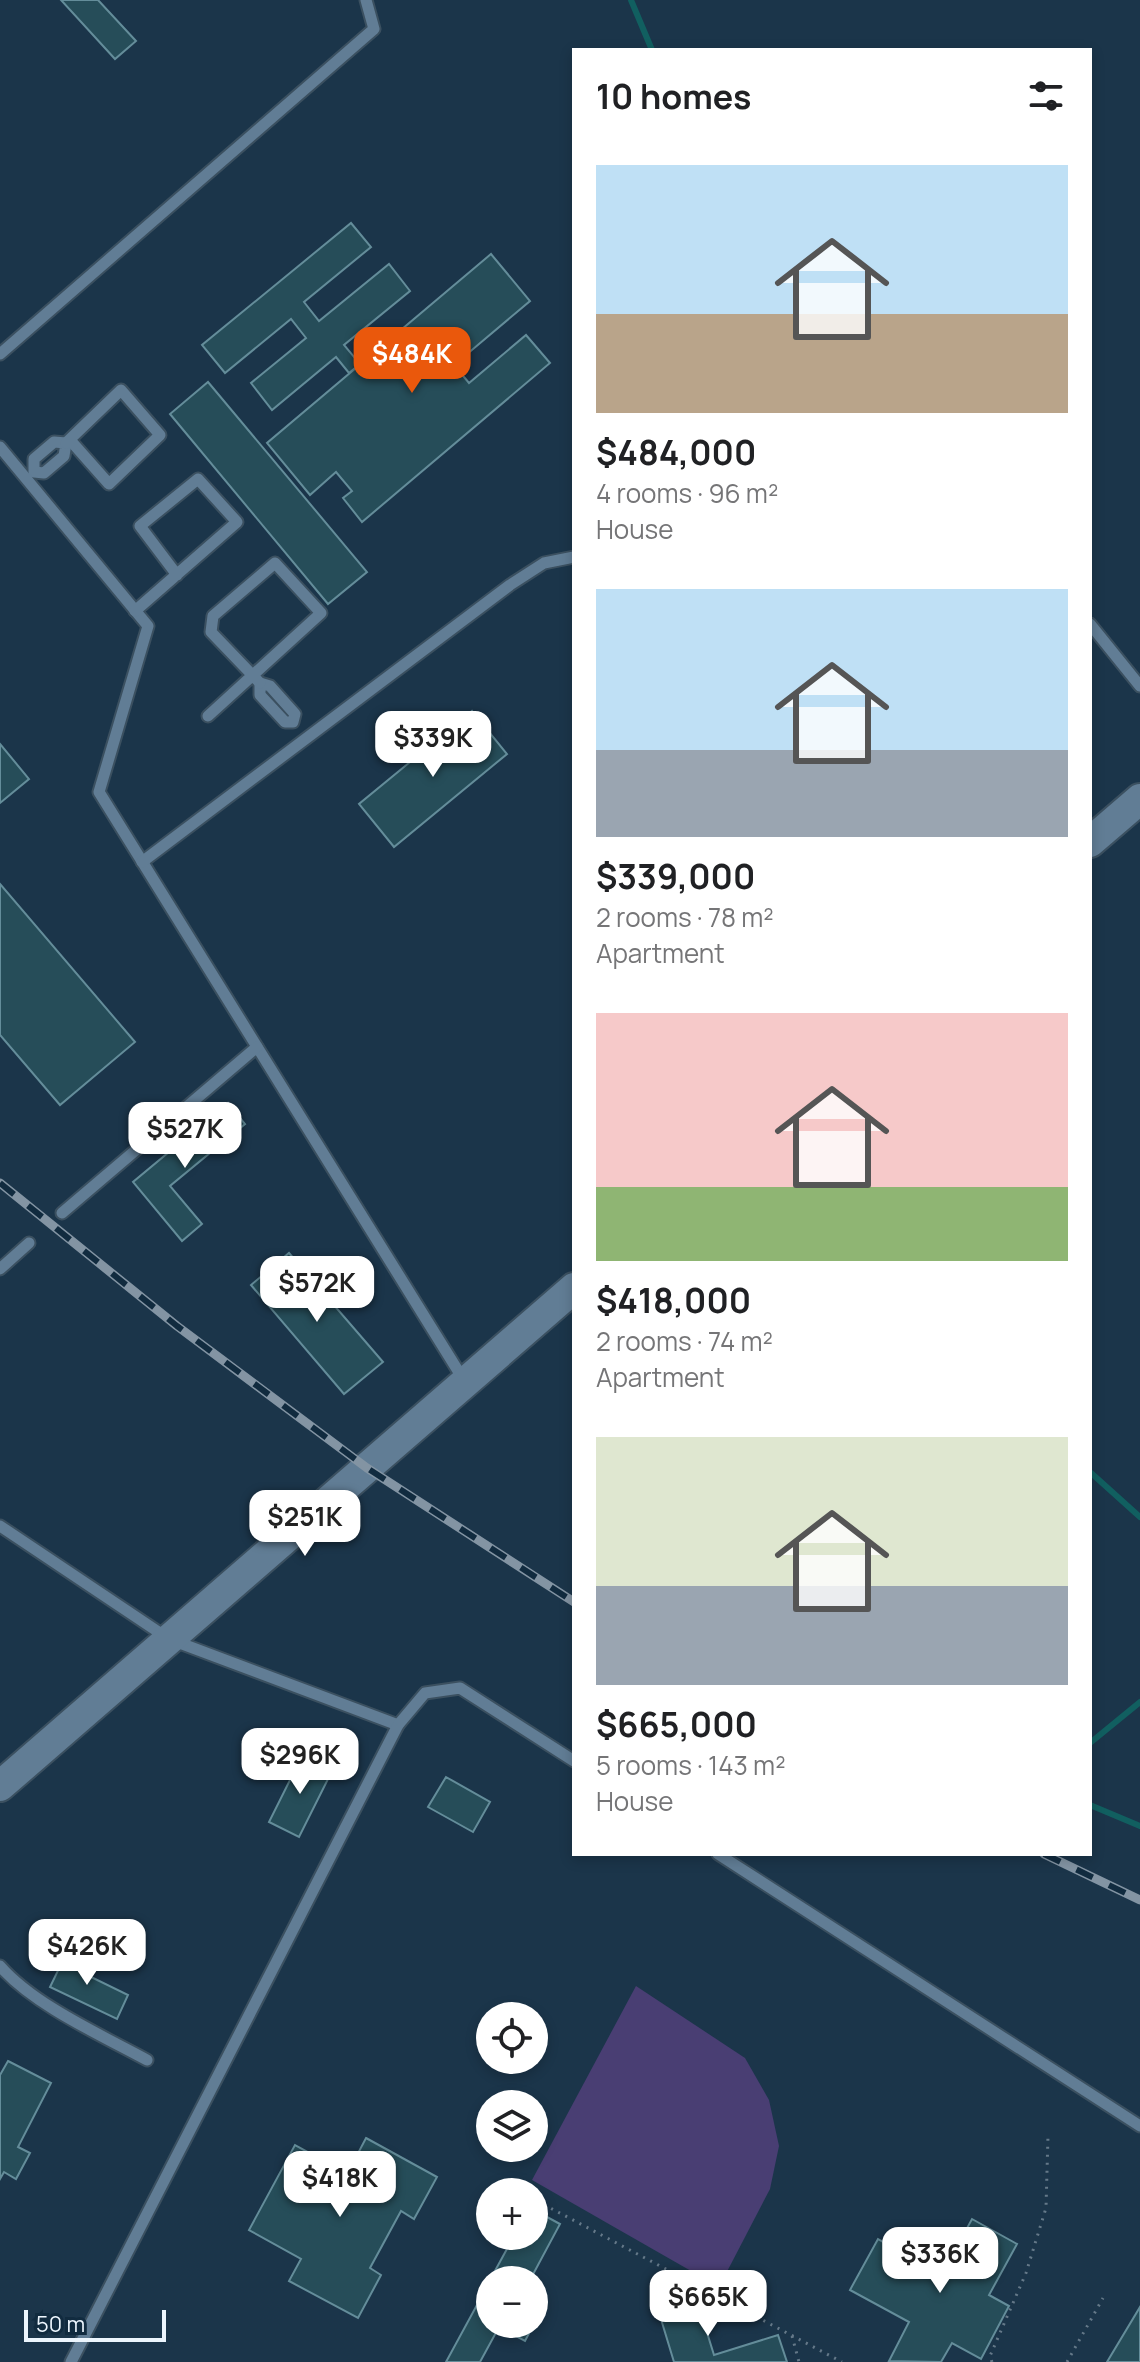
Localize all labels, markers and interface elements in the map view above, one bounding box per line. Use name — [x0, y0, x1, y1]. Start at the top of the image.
text: 10 homes — [596, 73, 752, 119]
icon: filters — [1024, 74, 1068, 118]
icon: home — [760, 217, 904, 361]
pin: $484K — [356, 327, 468, 395]
text: $484K — [372, 335, 452, 371]
text: $484,000 — [596, 429, 756, 475]
text: 4 rooms · 96 m² — [596, 475, 778, 511]
text: House — [596, 511, 673, 547]
icon: home — [760, 641, 904, 785]
pin: $339K — [377, 711, 489, 779]
text: $339K — [393, 719, 473, 755]
text: $339,000 — [596, 853, 755, 899]
text: 2 rooms · 78 m² — [596, 899, 774, 935]
text: Apartment — [596, 935, 725, 971]
icon: home — [760, 1065, 904, 1209]
pin: $527K — [129, 1102, 241, 1170]
text: $527K — [146, 1110, 224, 1146]
pin: $572K — [261, 1256, 373, 1324]
text: $572K — [278, 1264, 356, 1300]
text: $418,000 — [596, 1277, 751, 1323]
text: 2 rooms · 74 m² — [596, 1323, 773, 1359]
text: Apartment — [596, 1359, 725, 1395]
icon: home — [760, 1489, 904, 1633]
pin: $251K — [249, 1490, 361, 1558]
text: $251K — [267, 1498, 343, 1534]
text: $665,000 — [596, 1701, 757, 1747]
pin: $296K — [244, 1728, 356, 1796]
text: $296K — [260, 1736, 340, 1772]
text: 5 rooms · 143 m² — [596, 1747, 786, 1783]
text: House — [596, 1783, 673, 1819]
pin: $426K — [31, 1919, 143, 1987]
text: $426K — [47, 1927, 127, 1963]
map controls — [476, 2002, 548, 2338]
button: locate — [476, 2002, 548, 2074]
button: layers — [476, 2090, 548, 2162]
pin: $418K — [284, 2151, 396, 2219]
text: $418K — [302, 2159, 378, 2195]
button: + — [476, 2178, 548, 2250]
pin: $336K — [884, 2227, 996, 2295]
text: $336K — [900, 2235, 980, 2271]
button: − — [476, 2266, 548, 2338]
pin: $665K — [652, 2270, 764, 2338]
text: $665K — [668, 2278, 748, 2314]
scale bar — [24, 2306, 166, 2342]
text: 50 m — [36, 2309, 85, 2339]

